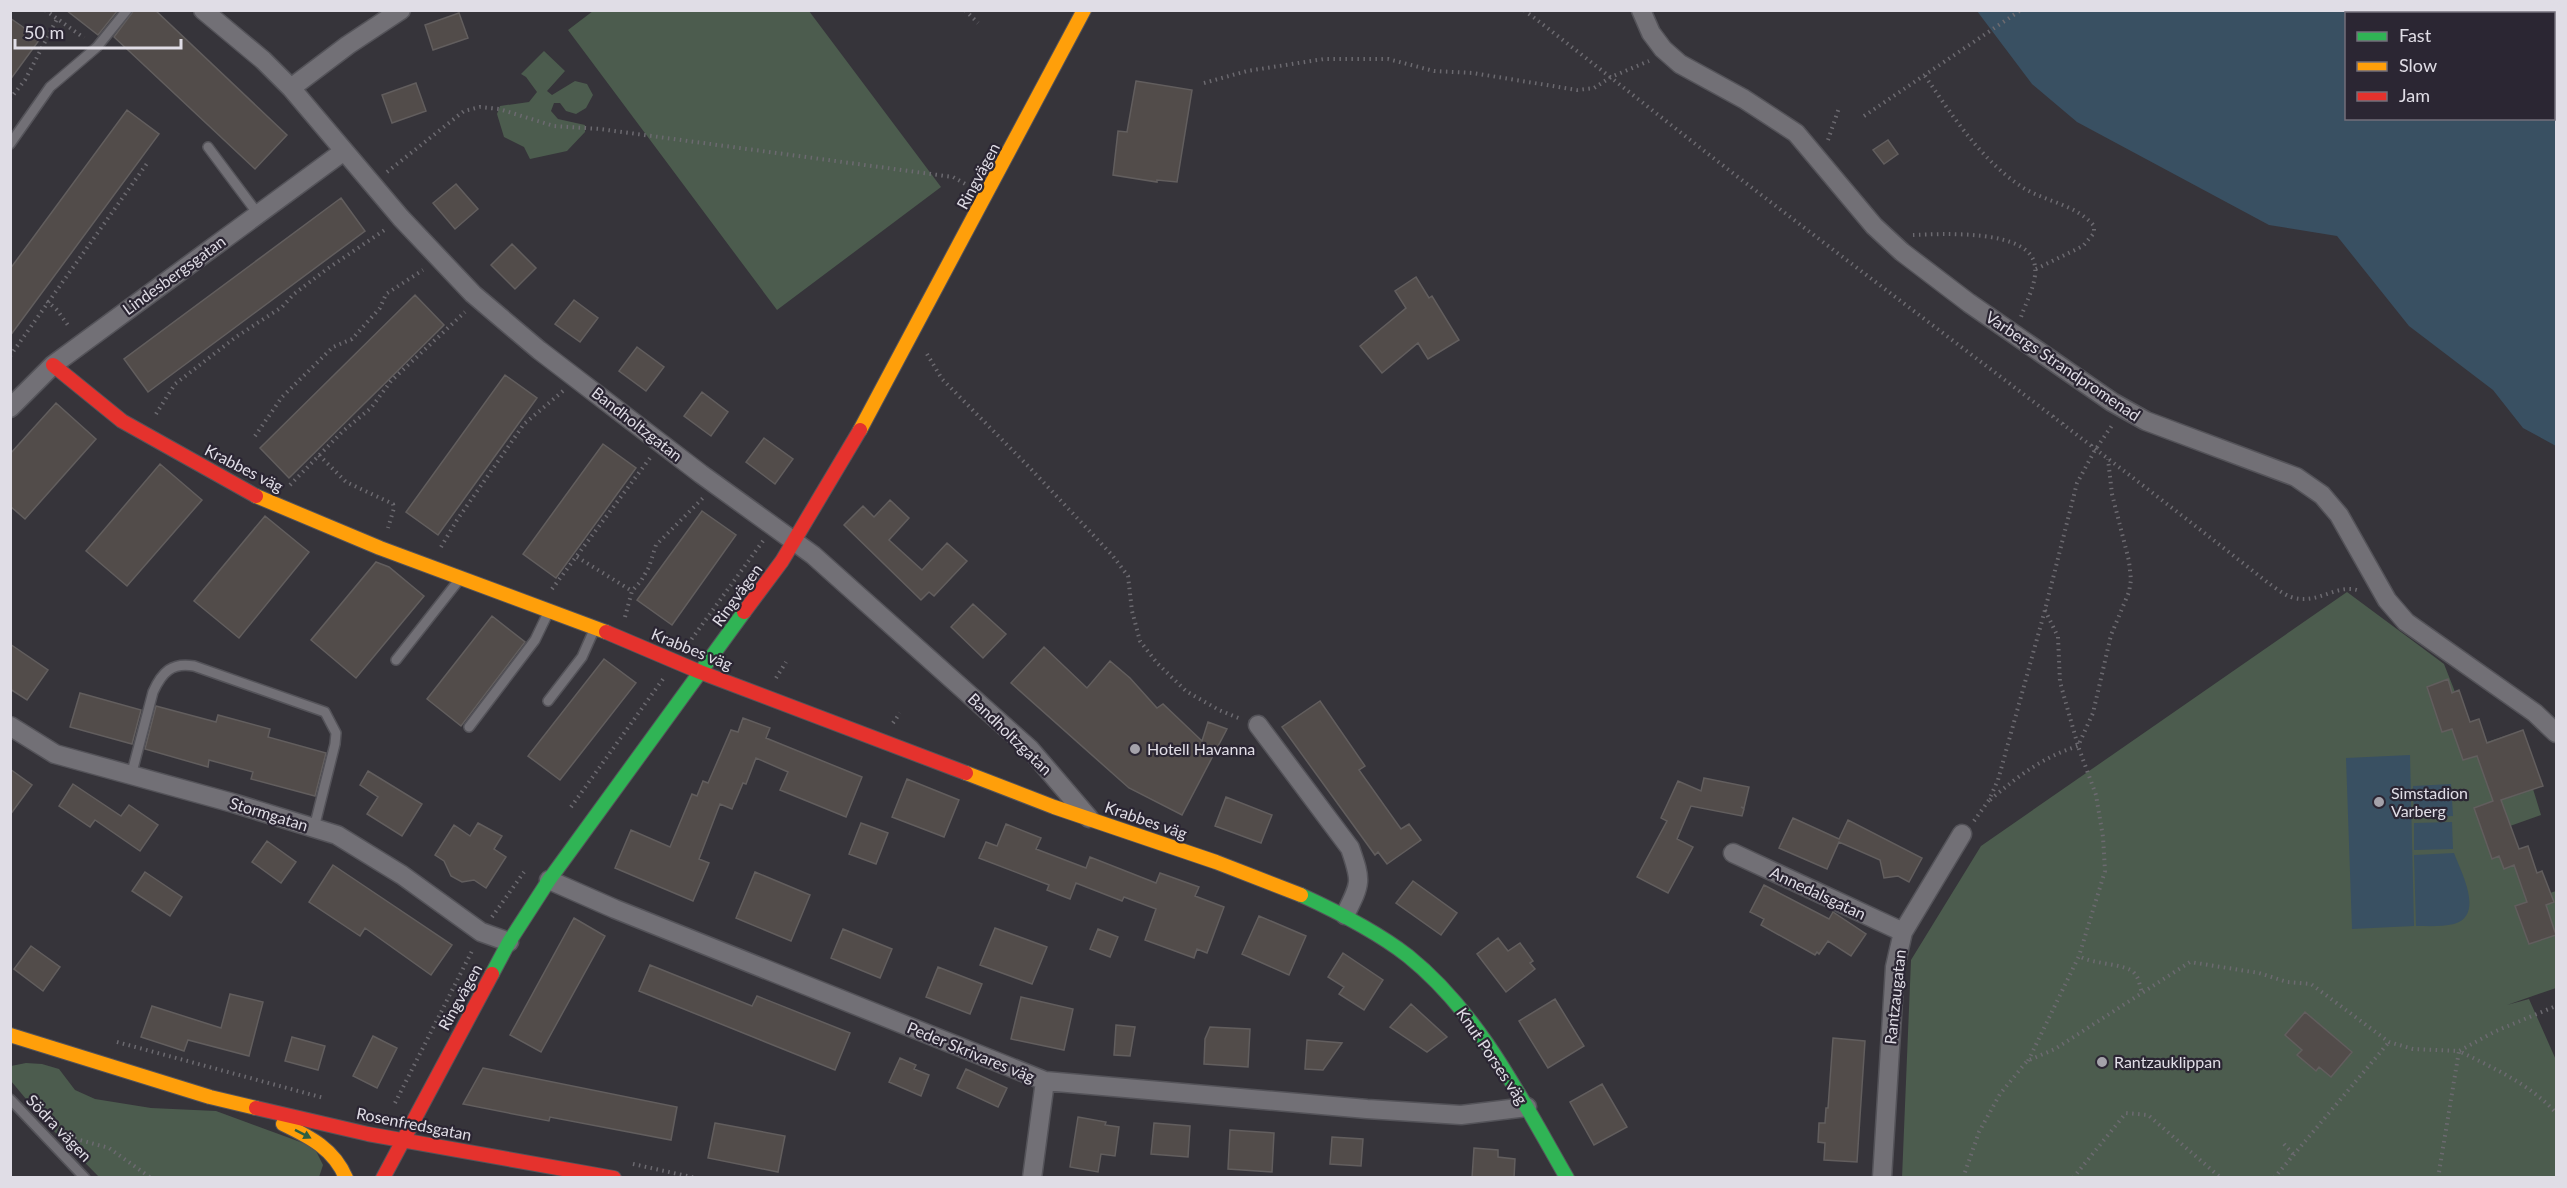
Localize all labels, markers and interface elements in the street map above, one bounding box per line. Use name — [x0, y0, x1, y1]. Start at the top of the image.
scale bar — [15, 12, 182, 50]
legend — [2345, 12, 2555, 120]
text: 50 m — [24, 21, 64, 43]
text: Fast — [2399, 24, 2432, 46]
text: Slow — [2399, 54, 2437, 76]
text: Jam — [2399, 84, 2430, 106]
street label: Ringvägen — [952, 139, 1003, 212]
street label: Lindesbergsgatan — [119, 231, 229, 318]
street label: Varbergs Strandpromenad — [1982, 307, 2144, 424]
street label: Bandholtzgatan — [588, 382, 686, 465]
street label: Krabbes väg — [202, 440, 287, 495]
street label: Ringvägen — [708, 560, 766, 630]
street label: Krabbes väg — [649, 624, 735, 673]
street label: Bandholtzgatan — [964, 689, 1056, 779]
place label: Hotell Havanna — [1147, 739, 1255, 758]
marker: Hotell Havanna — [1128, 742, 1142, 756]
place label: Simstadion Varberg — [2391, 783, 2468, 820]
street label: Stormgatan — [228, 793, 311, 834]
marker: Simstadion Varberg — [2372, 795, 2386, 809]
street label: Krabbes väg — [1103, 797, 1190, 842]
street label: Annedalsgatan — [1767, 862, 1869, 923]
street label: Rantzaugatan — [1880, 949, 1909, 1045]
street label: Ringvägen — [434, 960, 485, 1033]
street label: Knut Porses väg — [1453, 1004, 1532, 1108]
street label: Peder Skrivares väg — [905, 1017, 1038, 1086]
place label: Rantzauklippan — [2114, 1052, 2221, 1071]
marker: Rantzauklippan — [2095, 1055, 2109, 1069]
street label: Södra vägen — [23, 1090, 96, 1165]
street label: Rosenfredsgatan — [355, 1103, 473, 1144]
one-way arrow — [295, 1129, 312, 1139]

